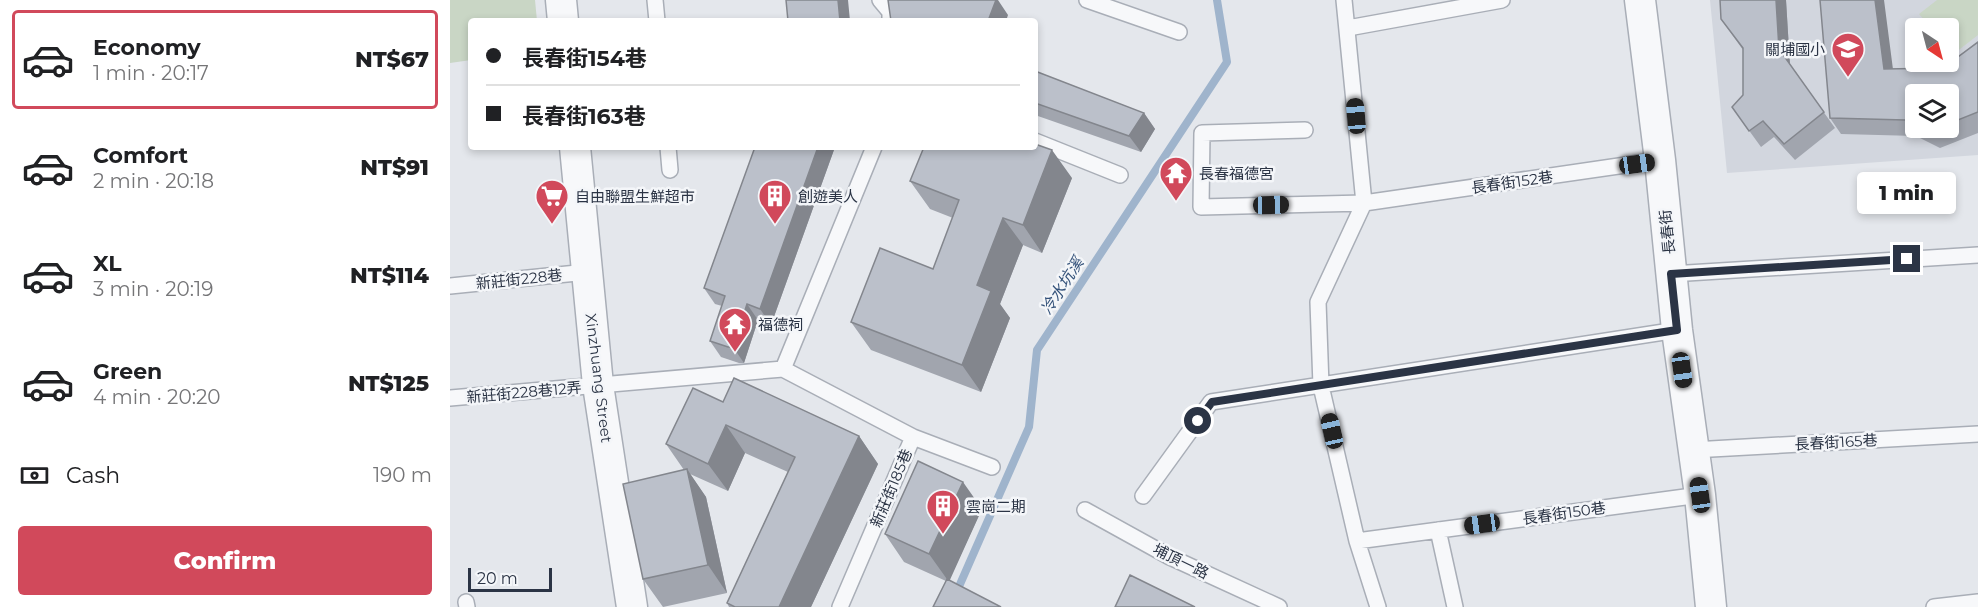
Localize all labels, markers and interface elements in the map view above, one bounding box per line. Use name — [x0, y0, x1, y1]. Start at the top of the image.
north arrow — [1905, 18, 1959, 72]
map controls — [1905, 18, 1959, 138]
school or university icon: 關埔國小 — [1830, 31, 1866, 78]
icon: car — [21, 33, 75, 87]
text: Economy — [93, 34, 201, 61]
place label: 關埔國小 — [1765, 40, 1825, 59]
text: 長春街154巷 — [522, 45, 647, 72]
text: NT$67 — [355, 46, 429, 73]
text: 1 min · 20:17 — [93, 61, 209, 85]
button: layers — [1905, 84, 1959, 138]
car — [1345, 97, 1367, 135]
text: 長春街163巷 — [522, 103, 646, 130]
icon: car — [21, 141, 75, 195]
text: Comfort — [93, 142, 188, 169]
car — [1618, 153, 1656, 175]
text: NT$91 — [360, 154, 429, 181]
temple icon: 長春福德宮 — [1158, 155, 1194, 202]
place label: 長春福德宮 — [1199, 164, 1274, 183]
street label: 長春街152巷 — [1470, 167, 1554, 197]
text: 2 min · 20:18 — [93, 169, 214, 193]
callout: 1 min — [1858, 172, 1956, 214]
supermarket icon: 自由聯盟生鮮超市 — [534, 178, 570, 225]
building icon: 創遊美人 — [757, 178, 793, 225]
text: 1 min — [1879, 181, 1934, 205]
place label: 自由聯盟生鮮超市 — [575, 187, 695, 206]
place label: 創遊美人 — [798, 187, 858, 206]
car — [1253, 196, 1289, 214]
street label: 長春街 — [1655, 209, 1679, 255]
route end — [1893, 245, 1920, 272]
icon: car — [21, 249, 75, 303]
text: XL — [93, 250, 122, 277]
water label: 冷水坑溪 — [1037, 252, 1088, 318]
text: NT$114 — [350, 262, 429, 289]
street label: 新莊街228巷 — [475, 265, 563, 293]
text: 3 min · 20:19 — [93, 277, 213, 301]
temple icon: 福德祠 — [717, 306, 753, 353]
street label: Xinzhuang Street — [582, 312, 616, 444]
place label: 福德祠 — [758, 315, 803, 334]
car — [1671, 351, 1693, 389]
icon: car — [21, 357, 75, 411]
text: Green — [93, 358, 162, 385]
text: NT$125 — [348, 370, 429, 397]
street label: 新莊街228巷12弄 — [466, 378, 582, 406]
text: 4 min · 20:20 — [93, 385, 220, 409]
route start — [1184, 407, 1211, 434]
car — [1319, 411, 1345, 451]
street label: 長春街165巷 — [1794, 430, 1878, 454]
street label: 新莊街185巷 — [866, 446, 916, 530]
icon: cash — [18, 459, 51, 492]
text: Cash — [66, 462, 120, 489]
text: 190 m — [373, 463, 432, 487]
car — [1689, 476, 1711, 514]
building icon: 雲崗二期 — [925, 488, 961, 535]
place label: 雲崗二期 — [966, 497, 1026, 516]
street label: 長春街150巷 — [1521, 498, 1607, 528]
car — [1463, 513, 1501, 535]
button: Confirm — [18, 526, 432, 595]
street label: 埔頂一路 — [1150, 539, 1212, 583]
scale bar — [468, 565, 552, 592]
text: 20 m — [477, 569, 518, 588]

